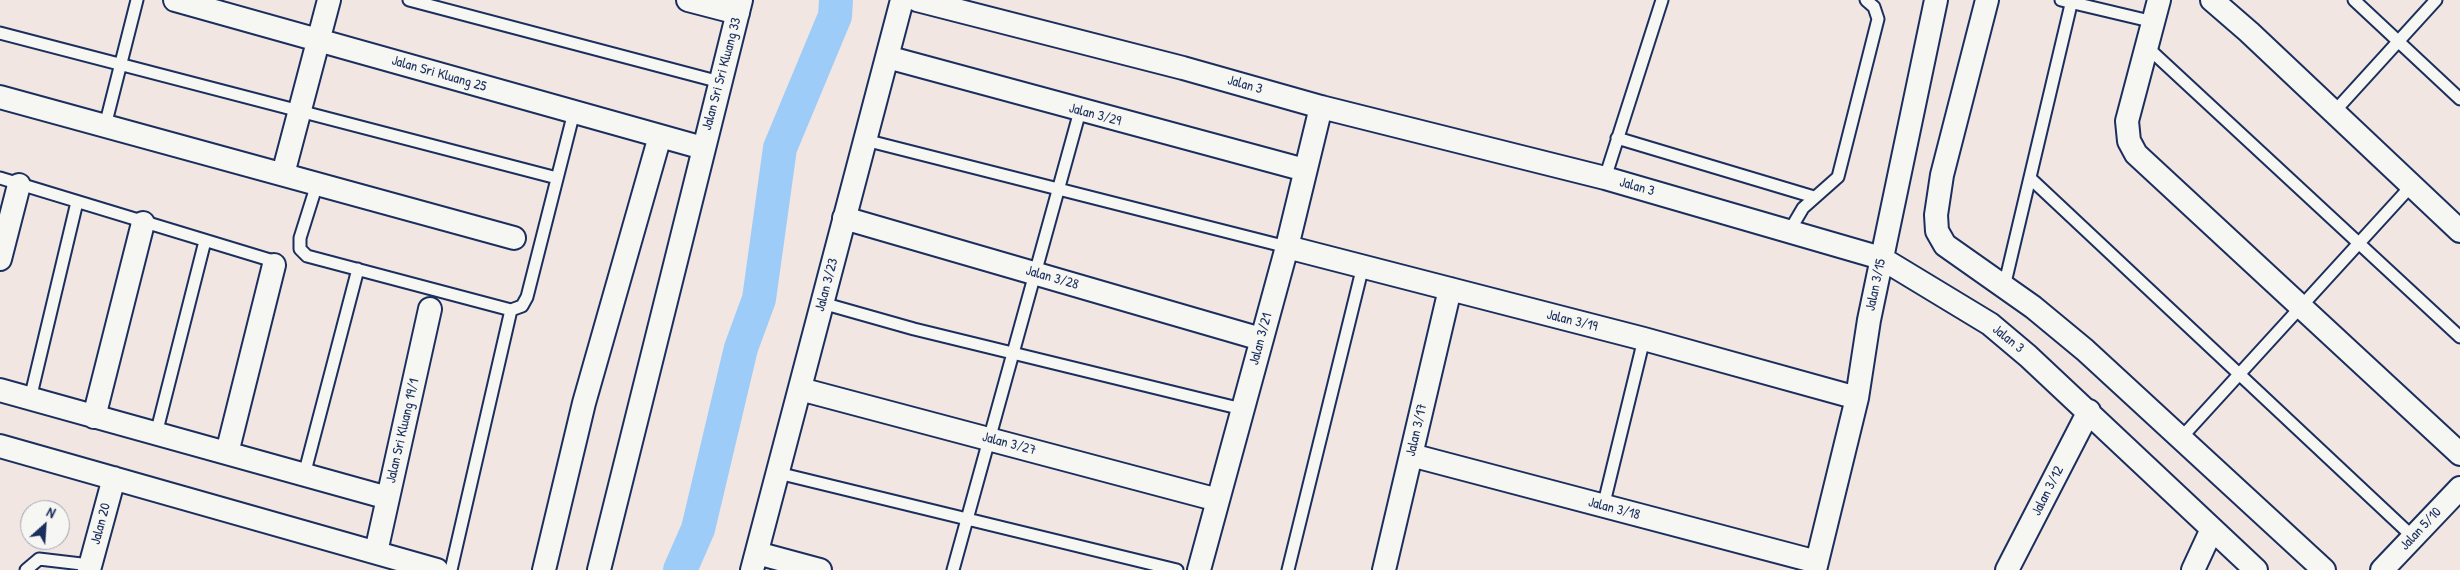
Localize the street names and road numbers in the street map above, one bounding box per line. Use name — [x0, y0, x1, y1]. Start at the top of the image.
street label: Jalan Sri Sri Kluang 33 — [699, 16, 745, 132]
street label: Jalan Sri Kluang 25 — [390, 52, 488, 96]
street label: Jalan 3 — [1226, 72, 1264, 98]
street label: Jalan 3/29 — [1067, 100, 1123, 130]
street label: Jalan 3 — [1618, 174, 1656, 200]
street label: Jalan 3/23 — [812, 257, 842, 313]
street label: Jalan 3/15 — [1862, 258, 1890, 312]
street label: Jalan 3/28 — [1024, 262, 1080, 294]
street label: Jalan 3/19 — [1545, 307, 1599, 335]
street label: Jalan 3/21 — [1246, 311, 1276, 367]
street label: Jalan 3 — [1989, 321, 2027, 357]
street label: Jalan Sri Kluang 19/1 — [383, 377, 423, 485]
street label: Jalan 3/17 — [1403, 402, 1431, 458]
street label: Jalan 3/27 — [980, 429, 1038, 459]
street label: Jalan 3/12 — [2028, 463, 2068, 519]
street label: Jalan 3/18 — [1586, 494, 1642, 524]
street label: Jalan 20 — [87, 501, 115, 547]
street label: Jalan 5/10 — [2397, 504, 2445, 554]

